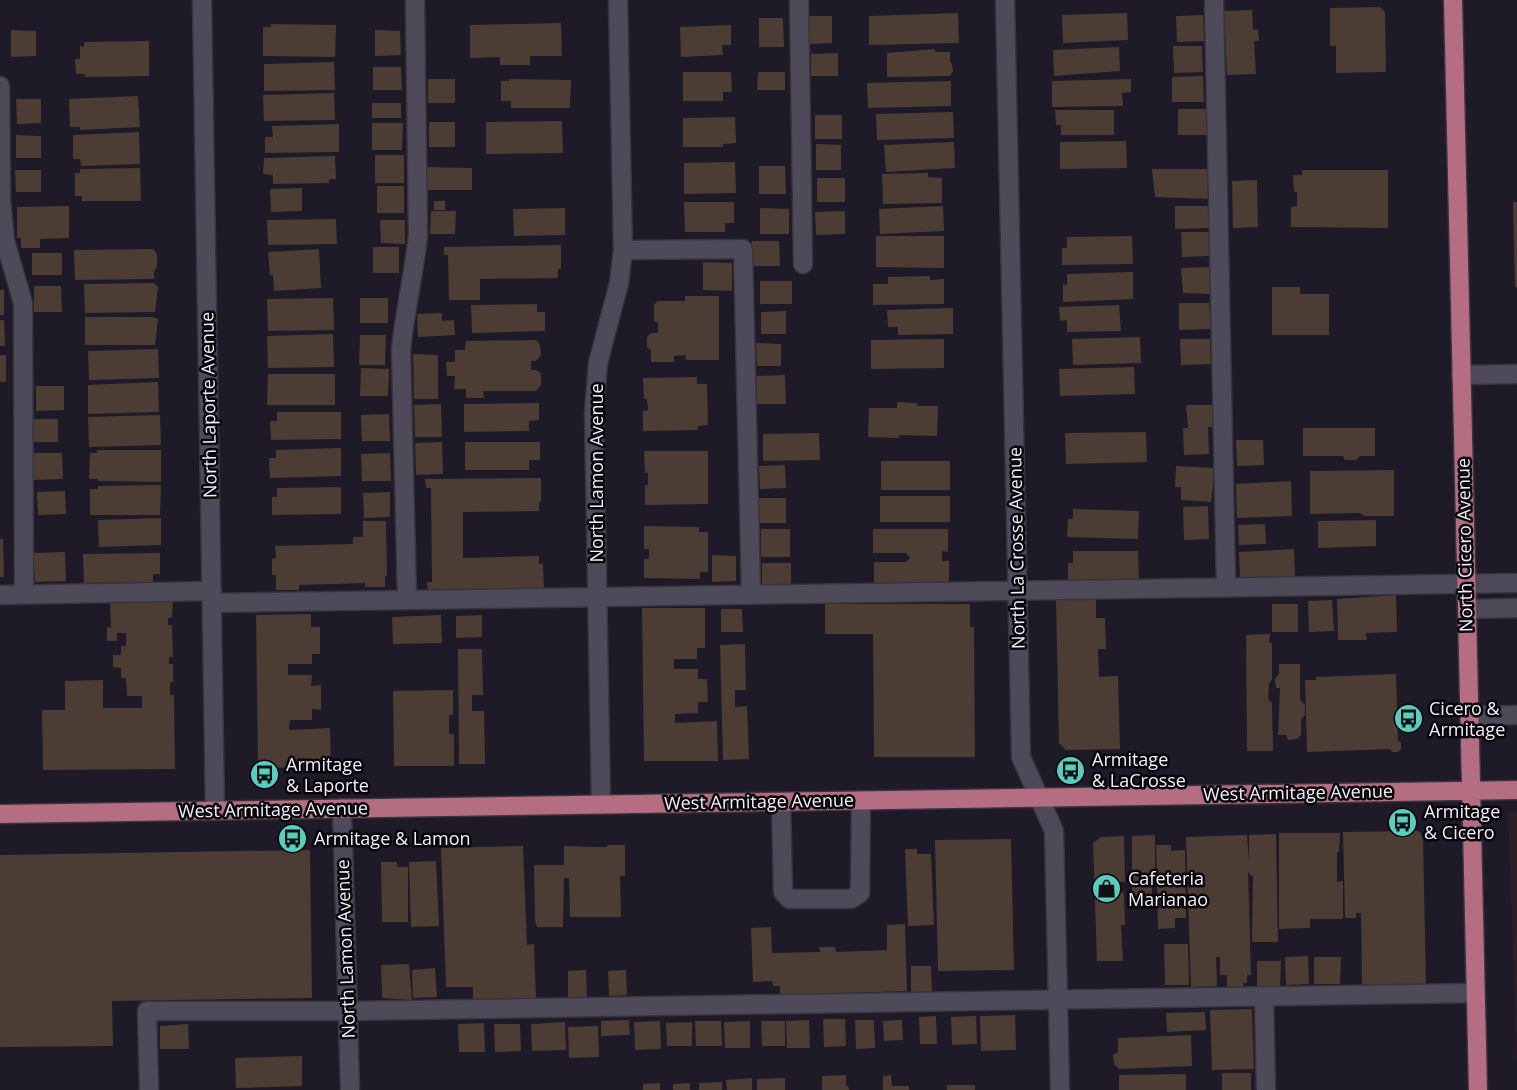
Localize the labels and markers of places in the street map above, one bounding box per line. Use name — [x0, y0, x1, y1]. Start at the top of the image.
place label: Cicero & Armitage — [1429, 696, 1505, 741]
bus stop icon: Cicero & Armitage — [1392, 703, 1424, 735]
place label: Armitage & LaCrosse — [1092, 747, 1186, 792]
place label: Armitage & Laporte — [286, 752, 369, 797]
bus stop icon: Armitage & LaCrosse — [1055, 754, 1087, 786]
bus stop icon: Armitage & Laporte — [249, 759, 281, 791]
place label: Armitage & Cicero — [1424, 799, 1500, 844]
bus stop icon: Armitage & Cicero — [1387, 806, 1419, 838]
bus stop icon: Armitage & Lamon — [277, 823, 309, 855]
place label: Armitage & Lamon — [314, 826, 471, 850]
place label: Cafeteria Marianao — [1128, 866, 1208, 911]
shop icon: Cafeteria Marianao — [1091, 873, 1123, 905]

